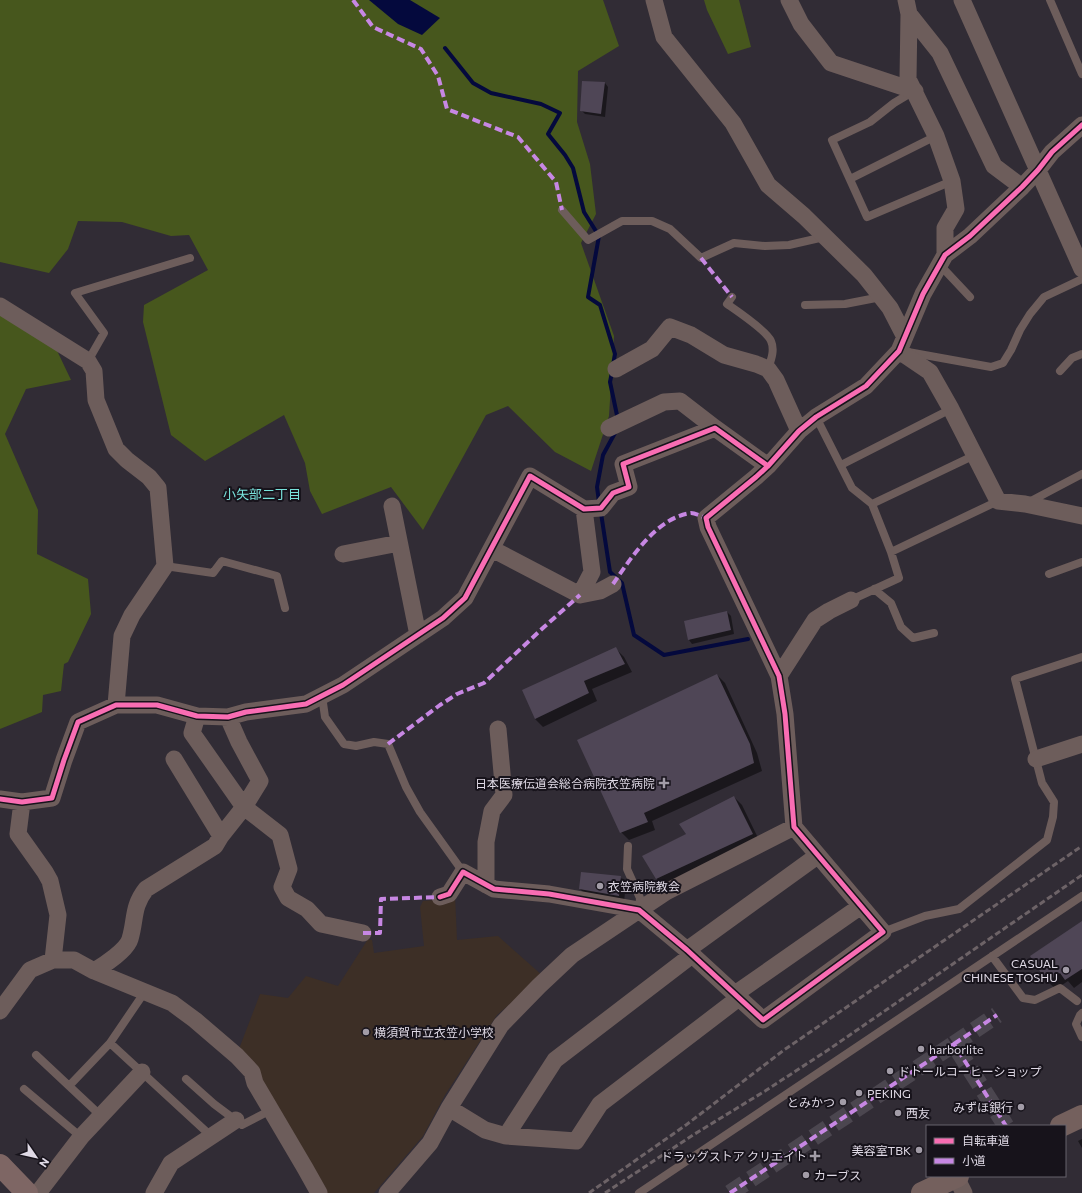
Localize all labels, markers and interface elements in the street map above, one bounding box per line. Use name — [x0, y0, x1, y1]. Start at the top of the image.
district label: 小矢部二丁目 — [223, 486, 301, 502]
place label: 日本医療伝道会総合病院衣笠病院 — [475, 776, 655, 790]
marker: 日本医療伝道会総合病院衣笠病院 — [658, 777, 670, 789]
place label: 衣笠病院教会 — [608, 879, 680, 893]
marker: 衣笠病院教会 — [595, 881, 605, 891]
place label: CASUAL CHINESE TOSHU — [963, 956, 1058, 984]
marker: CASUAL CHINESE TOSHU — [1061, 965, 1071, 975]
place label: 横須賀市立衣笠小学校 — [374, 1025, 494, 1039]
marker: 横須賀市立衣笠小学校 — [361, 1027, 371, 1037]
place label: harborlite — [929, 1042, 983, 1056]
marker: harborlite — [916, 1044, 926, 1054]
place label: ドトールコーヒーショップ — [898, 1064, 1042, 1078]
marker: ドトールコーヒーショップ — [885, 1066, 895, 1076]
place label: PEKING — [867, 1086, 911, 1100]
marker: PEKING — [854, 1088, 864, 1098]
place label: とみかつ — [787, 1095, 835, 1109]
marker: とみかつ — [838, 1097, 848, 1107]
place label: みずほ銀行 — [953, 1100, 1013, 1114]
marker: みずほ銀行 — [1016, 1102, 1026, 1112]
place label: 西友 — [906, 1106, 930, 1120]
marker: 西友 — [893, 1108, 903, 1118]
legend — [926, 1125, 1066, 1177]
text: 自転車道 — [962, 1133, 1010, 1147]
north arrow — [16, 1137, 56, 1177]
place label: 美容室TBK — [852, 1143, 911, 1157]
marker: 美容室TBK — [914, 1145, 924, 1155]
place label: ドラッグストア クリエイト — [661, 1149, 807, 1163]
marker: ドラッグストア クリエイト — [810, 1151, 820, 1161]
text: 小道 — [962, 1153, 986, 1167]
text: N — [37, 1156, 52, 1170]
place label: カーブス — [814, 1168, 861, 1182]
marker: カーブス — [801, 1170, 811, 1180]

